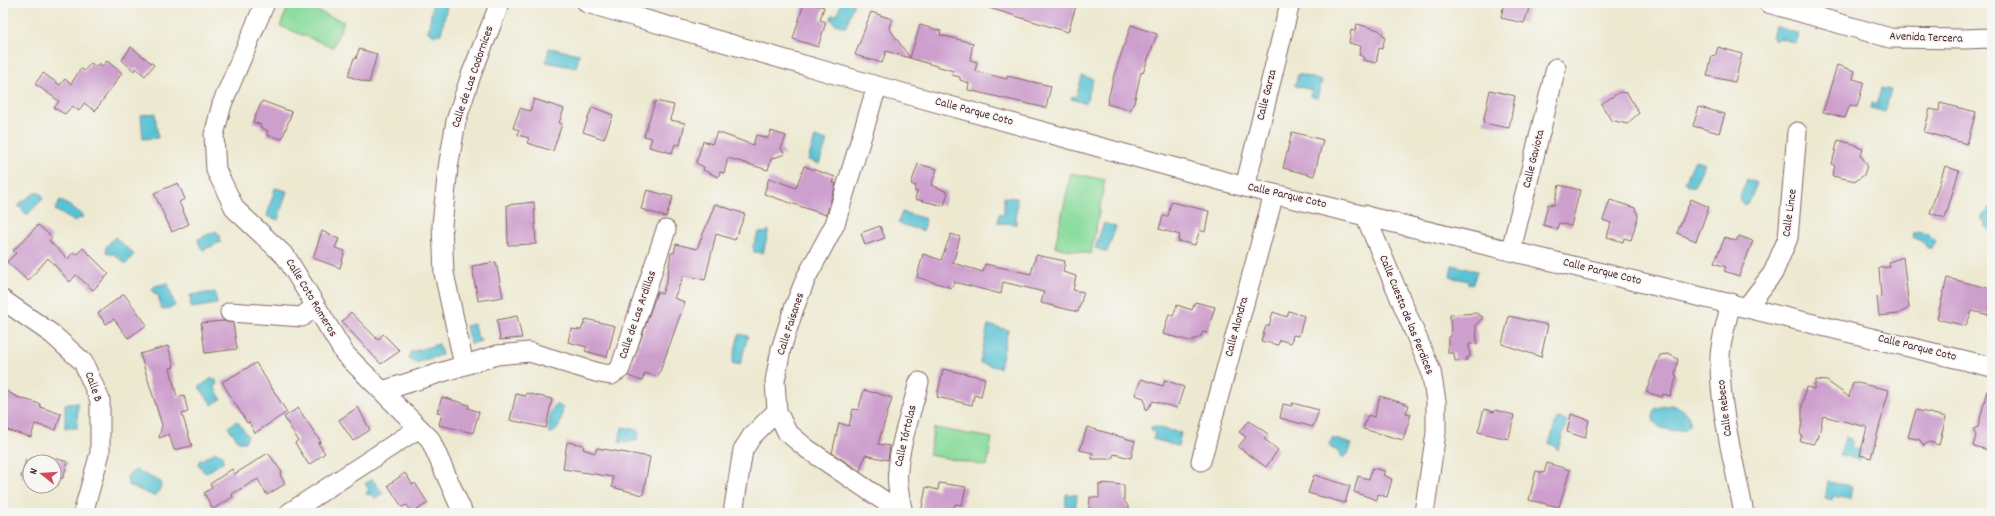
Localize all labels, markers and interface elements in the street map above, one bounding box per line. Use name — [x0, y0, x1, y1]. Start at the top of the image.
street label: Calle de Las Codornices — [448, 24, 498, 130]
street label: Avenida Tercera — [1889, 28, 1963, 48]
street label: Calle Garza — [1253, 68, 1282, 122]
street label: Calle Parque Coto — [933, 93, 1015, 131]
street label: Calle Gaviota — [1519, 128, 1550, 190]
street label: Calle Parque Coto — [1246, 179, 1328, 213]
street label: Calle Lince — [1778, 188, 1802, 238]
street label: Calle Cuesta de las Perdices — [1374, 253, 1438, 377]
street label: Calle Parque Coto — [1561, 254, 1643, 290]
street label: Calle Coto Romeros — [281, 256, 341, 340]
street label: Calle de Las Ardillas — [615, 268, 661, 362]
street label: Calle Faisanes — [773, 290, 809, 358]
street label: Calle Alondra — [1221, 295, 1253, 359]
street label: Calle Parque Coto — [1876, 330, 1958, 366]
street label: Calle B — [80, 370, 106, 405]
street label: Calle Rebeco — [1713, 379, 1737, 437]
street label: Calle Tórtolas — [891, 403, 921, 469]
north arrow — [22, 454, 62, 494]
text: N — [26, 466, 43, 477]

